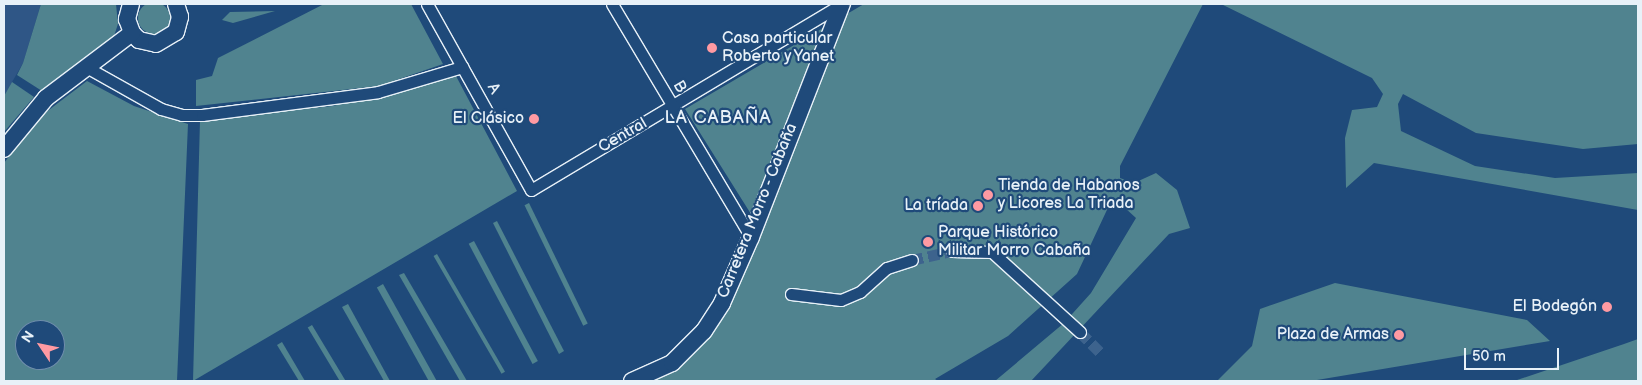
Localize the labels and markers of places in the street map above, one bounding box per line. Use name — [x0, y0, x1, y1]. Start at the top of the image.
place label: Casa particular Roberto y Yanet — [722, 29, 837, 67]
marker: Casa particular Roberto y Yanet — [706, 42, 718, 54]
place label: El Clásico — [452, 109, 524, 129]
marker: El Clásico — [528, 113, 540, 125]
place label: Tienda de Habanos y Licores La Triada — [998, 176, 1140, 214]
marker: Tienda de Habanos y Licores La Triada — [982, 189, 994, 201]
place label: La tríada — [904, 196, 968, 216]
marker: La tríada — [972, 200, 984, 212]
place label: Parque Histórico Militar Morro Cabaña — [938, 223, 1091, 261]
marker: Parque Histórico Militar Morro Cabaña — [922, 236, 934, 248]
place label: El Bodegón — [1512, 297, 1597, 317]
marker: El Bodegón — [1601, 301, 1613, 313]
place label: Plaza de Armas — [1277, 325, 1389, 345]
marker: Plaza de Armas — [1393, 329, 1405, 341]

